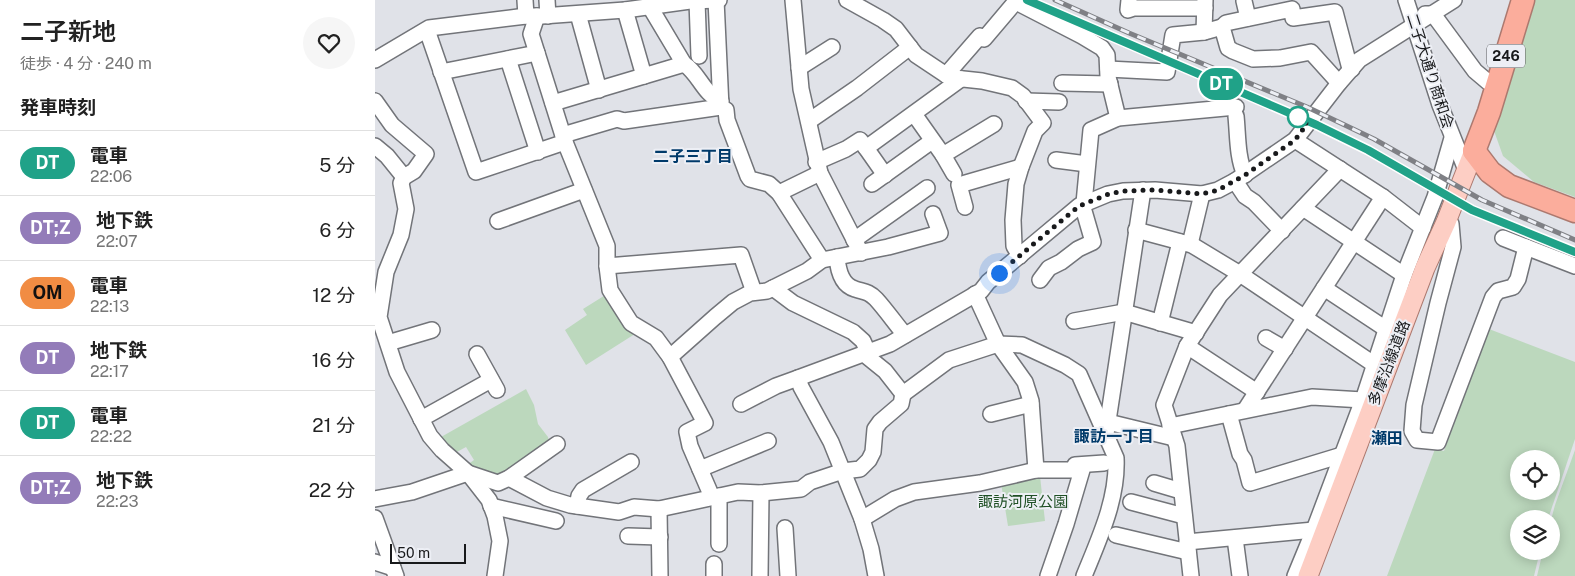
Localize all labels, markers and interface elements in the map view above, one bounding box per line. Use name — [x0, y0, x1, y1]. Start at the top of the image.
street label: 二子大通り商和会 — [1404, 11, 1457, 131]
text: 二子新地 — [20, 17, 116, 45]
button: heart — [303, 17, 355, 69]
road number: 246 — [1487, 44, 1525, 68]
text: 徒歩 · 4 分 · 240 m — [20, 54, 152, 73]
line badge: DT — [1199, 68, 1243, 100]
text: DT — [1209, 73, 1233, 94]
text: 発車時刻 — [20, 96, 96, 118]
unlabelled marker — [1287, 106, 1309, 128]
text: 電車 — [90, 144, 128, 166]
district label: 二子三丁目 — [653, 147, 733, 166]
text: DT — [36, 152, 59, 173]
text: 5 分 — [319, 154, 355, 176]
text: 22:06 — [90, 167, 132, 186]
text: 地下鉄 — [96, 209, 153, 231]
text: DT;Z — [30, 217, 71, 238]
text: 6 分 — [320, 219, 355, 241]
text: 22:07 — [96, 232, 138, 251]
your location — [987, 261, 1012, 286]
text: 電車 — [90, 274, 128, 296]
text: OM — [32, 282, 63, 303]
text: 12 分 — [312, 284, 355, 306]
text: 22:13 — [90, 297, 129, 316]
street label: 多摩沿線道路 — [1364, 318, 1413, 408]
text: 地下鉄 — [90, 339, 147, 361]
text: DT — [36, 347, 59, 368]
text: 16 分 — [312, 349, 355, 371]
text: 22:17 — [90, 362, 129, 381]
text: 電車 — [90, 404, 128, 426]
text: DT — [36, 412, 59, 433]
text: 21 分 — [312, 414, 355, 436]
text: 22:22 — [90, 427, 132, 446]
district label: 諏訪一丁目 — [1074, 427, 1154, 446]
district label: 瀬田 — [1371, 429, 1403, 448]
map controls — [1510, 450, 1560, 560]
button: locate — [1510, 450, 1560, 500]
text: 地下鉄 — [96, 469, 153, 491]
text: DT;Z — [30, 477, 71, 498]
text: 22 分 — [309, 479, 355, 501]
text: 22:23 — [96, 492, 139, 511]
park label: 諏訪河原公園 — [978, 493, 1068, 510]
button: layers — [1510, 510, 1560, 560]
scale bar — [390, 541, 466, 564]
text: 50 m — [397, 545, 430, 561]

